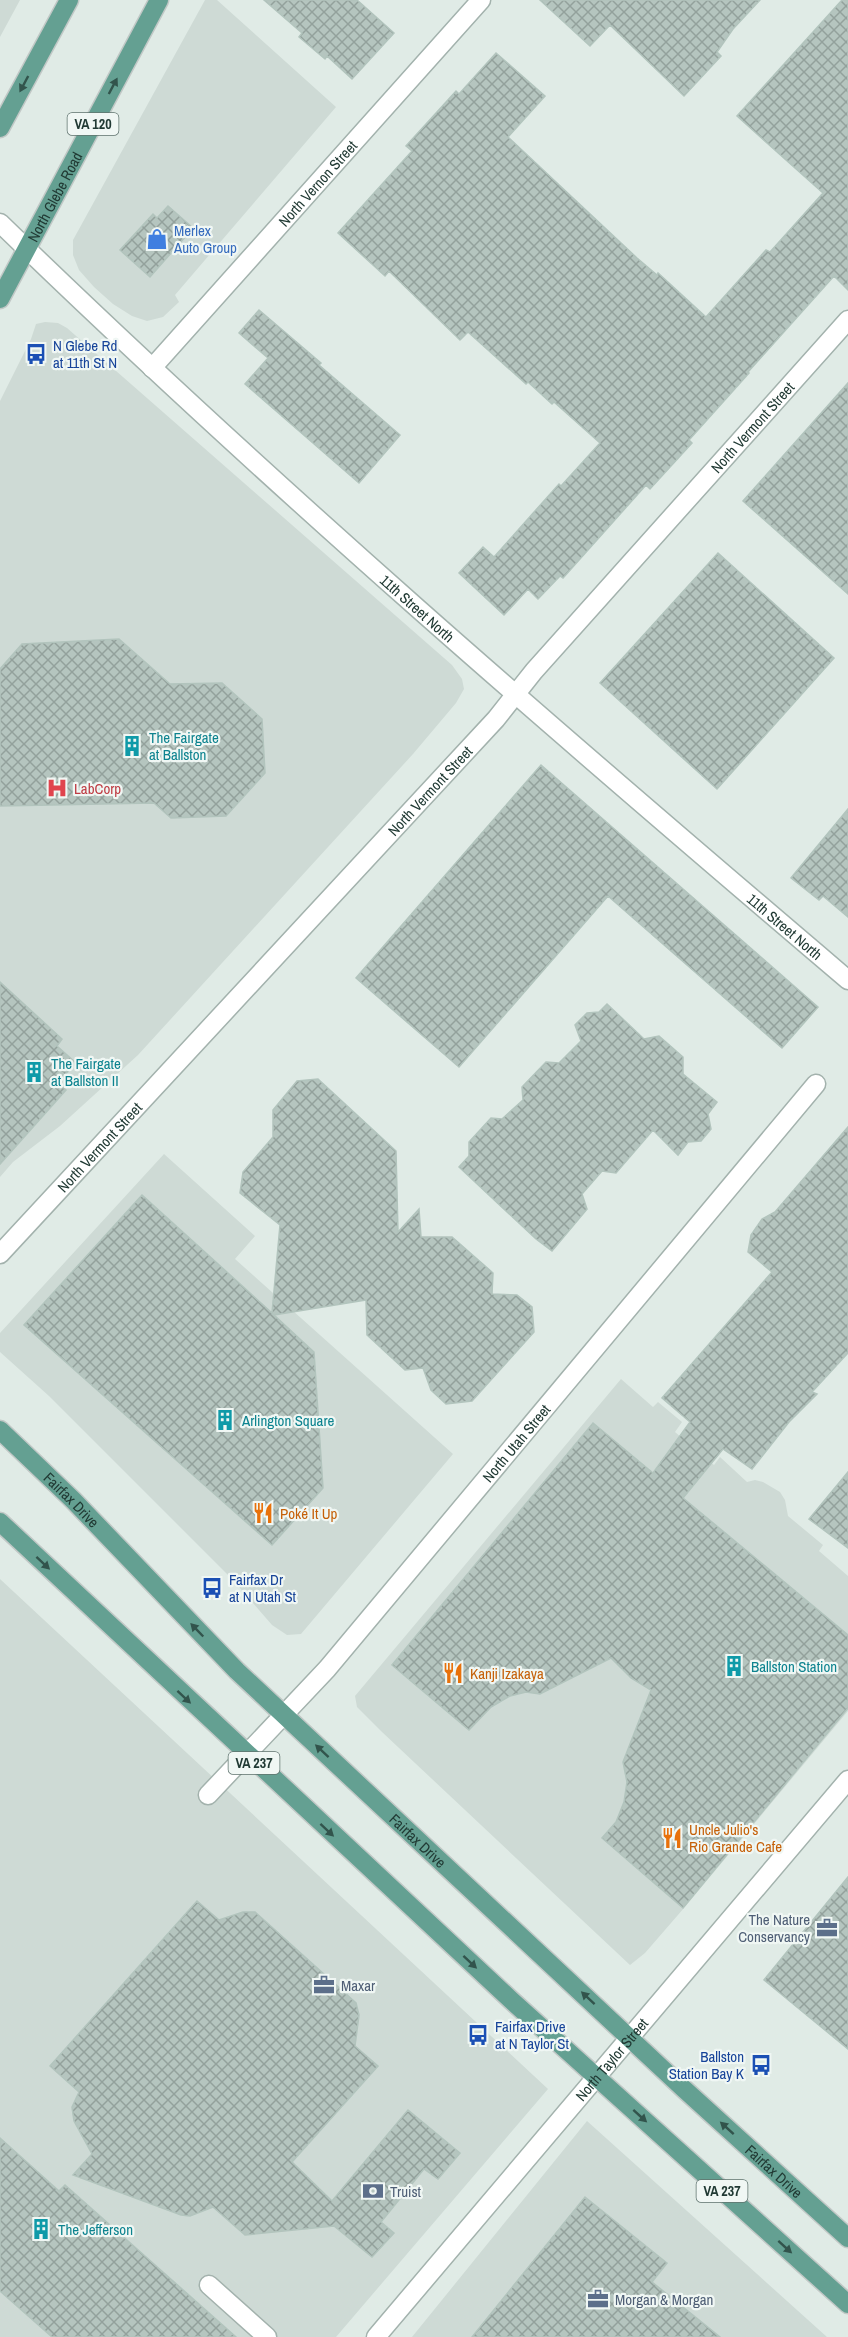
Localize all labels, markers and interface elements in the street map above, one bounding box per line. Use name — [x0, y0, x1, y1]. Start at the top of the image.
one-way arrow — [19, 76, 29, 93]
one-way arrow — [108, 77, 118, 94]
road number: VA 120 — [68, 113, 118, 135]
street label: North Vernon Street — [273, 135, 362, 231]
street label: North Glebe Road — [22, 148, 87, 245]
place label: Merlex Auto Group — [173, 220, 237, 258]
shop icon: Merlex Auto Group — [145, 227, 169, 251]
place label: N Glebe Rd at 11th St N — [53, 335, 117, 373]
bus stop icon: N Glebe Rd at 11th St N — [24, 342, 48, 366]
street label: North Vermont Street — [706, 377, 799, 477]
street label: 11th Street North — [376, 569, 459, 647]
place label: The Fairgate at Ballston — [149, 727, 219, 765]
building icon: The Fairgate at Ballston — [120, 734, 144, 758]
street label: North Vermont Street — [383, 741, 477, 840]
hospital icon: LabCorp — [45, 776, 69, 800]
place label: LabCorp — [74, 778, 121, 799]
street label: 11th Street North — [743, 888, 827, 964]
place label: The Fairgate at Ballston II — [51, 1053, 121, 1091]
building icon: The Fairgate at Ballston II — [22, 1060, 46, 1084]
street label: North Vermont Street — [52, 1097, 147, 1196]
street label: North Utah Street — [477, 1399, 555, 1486]
building icon: Arlington Square — [213, 1408, 237, 1432]
place label: Arlington Square — [241, 1410, 334, 1431]
street label: Fairfax Drive — [39, 1467, 104, 1532]
restaurant icon: Poké It Up — [251, 1501, 275, 1525]
place label: Poké It Up — [280, 1503, 338, 1524]
one-way arrow — [35, 1555, 49, 1569]
place label: Fairfax Dr at N Utah St — [229, 1569, 297, 1607]
bus stop icon: Fairfax Dr at N Utah St — [200, 1576, 224, 1600]
one-way arrow — [191, 1623, 205, 1637]
building icon: Ballston Station — [722, 1654, 746, 1678]
place label: Ballston Station — [751, 1656, 837, 1677]
restaurant icon: Kanji Izakaya — [441, 1661, 465, 1685]
place label: Kanji Izakaya — [470, 1663, 544, 1684]
one-way arrow — [177, 1689, 191, 1703]
one-way arrow — [315, 1744, 330, 1758]
road number: VA 237 — [228, 1752, 280, 1774]
street label: Fairfax Drive — [385, 1809, 451, 1872]
place label: Uncle Julio's Rio Grande Cafe — [689, 1819, 782, 1857]
one-way arrow — [319, 1822, 333, 1836]
restaurant icon: Uncle Julio's Rio Grande Cafe — [660, 1826, 684, 1850]
place label: The Nature Conservancy — [738, 1909, 811, 1947]
office icon: The Nature Conservancy — [815, 1916, 839, 1940]
one-way arrow — [462, 1955, 477, 1969]
office icon: Maxar — [312, 1973, 336, 1997]
place label: Maxar — [341, 1975, 375, 1996]
one-way arrow — [581, 1991, 596, 2005]
street label: North Taylor Street — [570, 2013, 653, 2105]
place label: Fairfax Drive at N Taylor St — [495, 2016, 569, 2054]
bus stop icon: Fairfax Drive at N Taylor St — [466, 2023, 490, 2047]
place label: Ballston Station Bay K — [669, 2046, 745, 2084]
bus stop icon: Ballston Station Bay K — [749, 2053, 773, 2077]
one-way arrow — [632, 2109, 647, 2122]
one-way arrow — [720, 2122, 735, 2135]
street label: Fairfax Drive — [741, 2140, 808, 2203]
bank icon: Truist — [361, 2179, 385, 2203]
road number: VA 237 — [696, 2180, 748, 2202]
place label: Truist — [390, 2181, 422, 2202]
building icon: The Jefferson — [29, 2217, 53, 2241]
place label: The Jefferson — [58, 2219, 133, 2240]
one-way arrow — [777, 2240, 792, 2253]
office icon: Morgan & Morgan — [586, 2287, 610, 2311]
place label: Morgan & Morgan — [615, 2289, 713, 2310]

